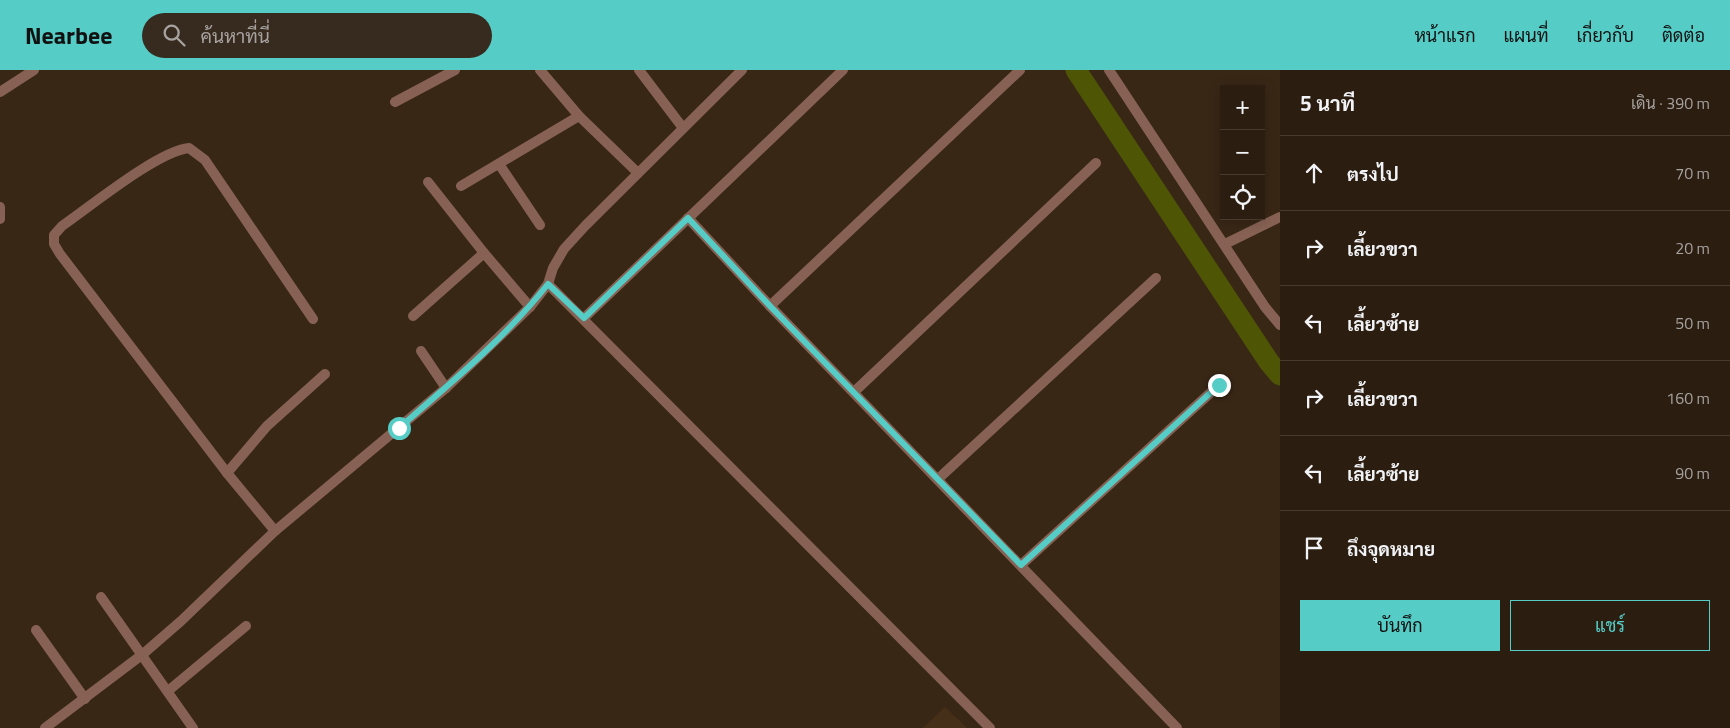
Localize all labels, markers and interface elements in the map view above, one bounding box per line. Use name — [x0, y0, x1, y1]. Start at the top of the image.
search box — [142, 13, 492, 58]
text: Nearbee — [25, 17, 112, 53]
icon: search — [160, 21, 188, 49]
text: ค้นหาที่นี่ — [200, 21, 270, 50]
text: หน้าแรก — [1414, 22, 1476, 49]
text: แผนที่ — [1504, 22, 1548, 49]
text: เกี่ยวกับ — [1576, 22, 1634, 49]
text: ติดต่อ — [1662, 22, 1705, 49]
map controls — [1220, 85, 1265, 220]
button: + — [1220, 85, 1265, 130]
text: 5 นาที — [1300, 87, 1355, 119]
text: เดิน · 390 m — [1631, 91, 1710, 115]
button: − — [1220, 130, 1265, 175]
icon: ahead — [1300, 159, 1328, 187]
text: ตรงไป — [1347, 159, 1399, 188]
text: 70 m — [1675, 161, 1710, 185]
button: locate — [1220, 175, 1265, 220]
icon: right — [1300, 234, 1328, 262]
text: เลี้ยวขวา — [1347, 234, 1418, 263]
text: 20 m — [1675, 236, 1710, 260]
icon: left — [1300, 309, 1328, 337]
text: เลี้ยวซ้าย — [1347, 309, 1419, 338]
text: 50 m — [1675, 311, 1710, 335]
route end — [1208, 374, 1231, 397]
icon: right — [1300, 384, 1328, 412]
text: เลี้ยวขวา — [1347, 384, 1418, 413]
text: 160 m — [1666, 386, 1710, 410]
route start — [388, 417, 411, 440]
icon: left — [1300, 459, 1328, 487]
text: เลี้ยวซ้าย — [1347, 459, 1419, 488]
text: 90 m — [1675, 461, 1710, 485]
icon: arrive — [1300, 534, 1328, 562]
text: ถึงจุดหมาย — [1347, 534, 1435, 563]
button: บันทึก — [1300, 600, 1500, 651]
button: แชร์ — [1510, 600, 1710, 651]

